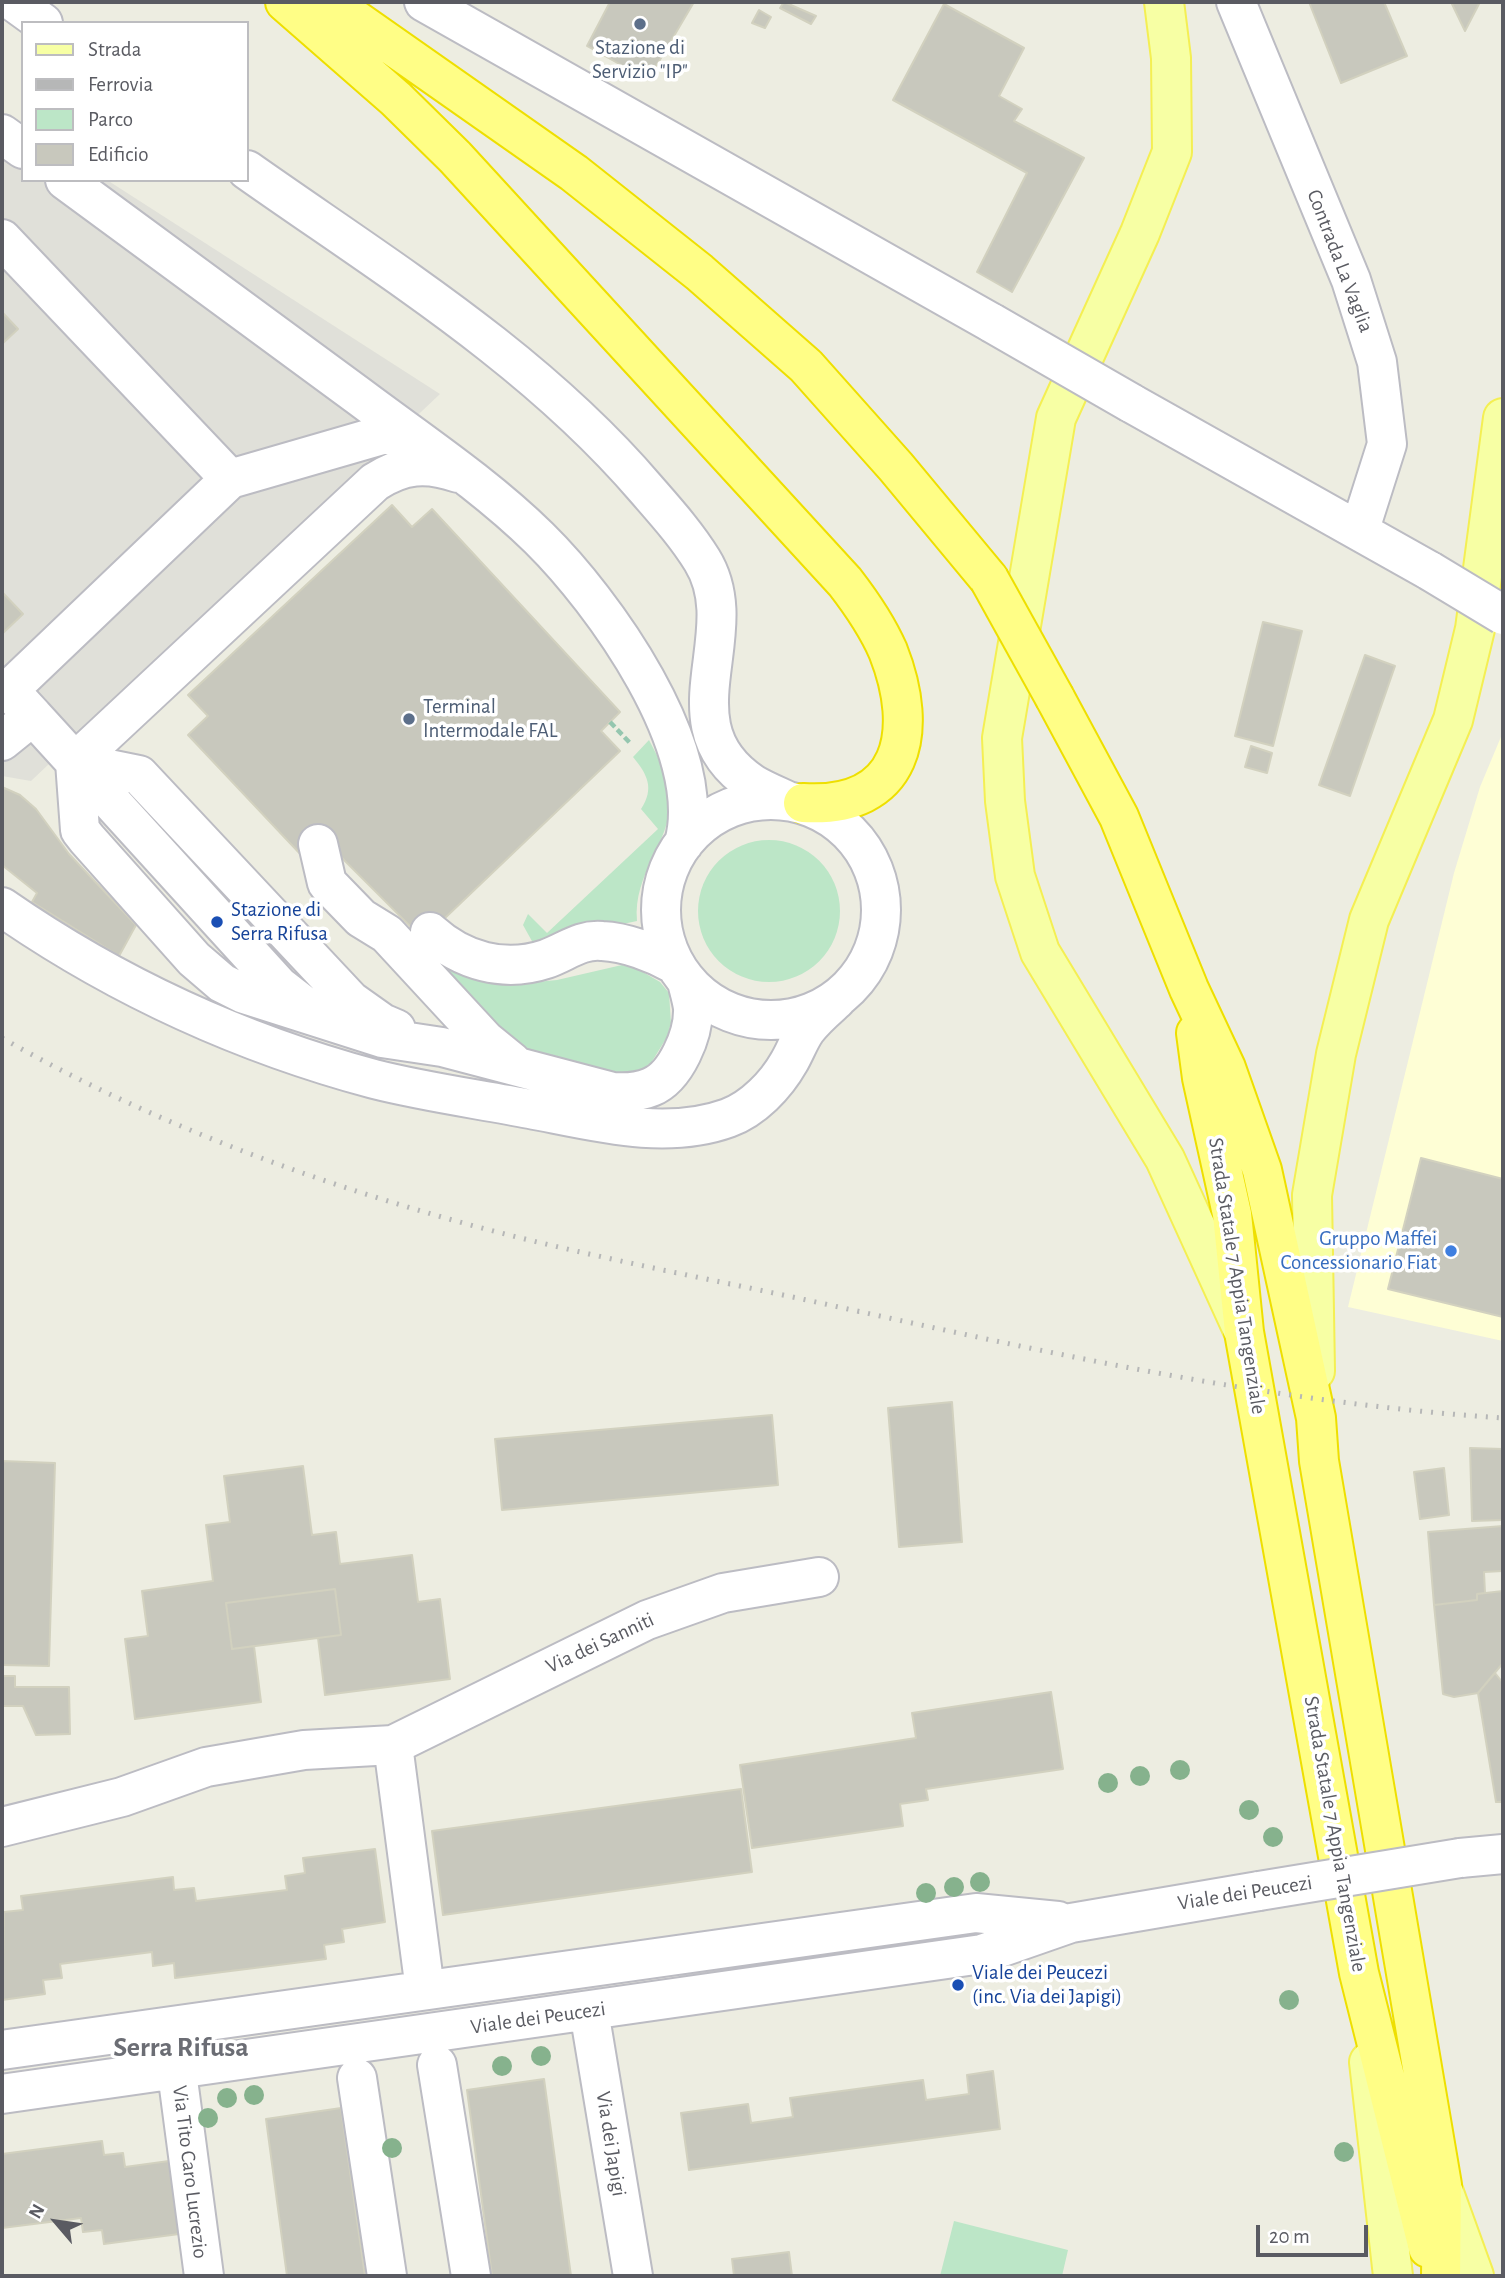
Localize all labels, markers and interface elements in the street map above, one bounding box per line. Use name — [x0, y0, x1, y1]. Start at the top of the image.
marker: Stazione di Servizio "IP" — [632, 16, 648, 32]
legend — [21, 21, 248, 182]
place label: Stazione di Servizio "IP" — [592, 35, 688, 85]
text: Strada — [88, 39, 141, 60]
text: Ferrovia — [88, 74, 153, 95]
text: Parco — [88, 109, 133, 130]
text: Edificio — [88, 144, 149, 165]
street label: Contrada La Vaglia — [1301, 186, 1379, 336]
place label: Terminal Intermodale FAL — [423, 694, 558, 744]
marker: Terminal Intermodale FAL — [401, 711, 417, 727]
place label: Stazione di Serra Rifusa — [231, 897, 328, 947]
marker: Stazione di Serra Rifusa — [209, 914, 225, 930]
street label: Strada Statale 7 Appia Tangenziale — [1203, 1136, 1271, 1416]
place label: Gruppo Maffei Concessionario Fiat — [1281, 1226, 1437, 1276]
marker: Gruppo Maffei Concessionario Fiat — [1443, 1243, 1459, 1259]
street label: Via dei Sanniti — [542, 1607, 658, 1679]
street label: Strada Statale 7 Appia Tangenziale — [1298, 1694, 1372, 1974]
street label: Viale dei Peucezi — [1176, 1870, 1314, 1916]
place label: Viale dei Peucezi (inc. Via dei Japigi) — [972, 1960, 1122, 2010]
marker: Viale dei Peucezi (inc. Via dei Japigi) — [950, 1977, 966, 1993]
street label: Viale dei Peucezi — [469, 1996, 607, 2040]
district label: Serra Rifusa — [113, 2031, 249, 2065]
street label: Via Tito Caro Lucrezio — [167, 2084, 213, 2260]
street label: Via dei Japigi — [590, 2090, 632, 2198]
north arrow — [21, 2187, 91, 2257]
text: N — [26, 2201, 49, 2222]
scale bar — [1260, 2212, 1372, 2256]
text: 20 m — [1269, 2226, 1310, 2247]

